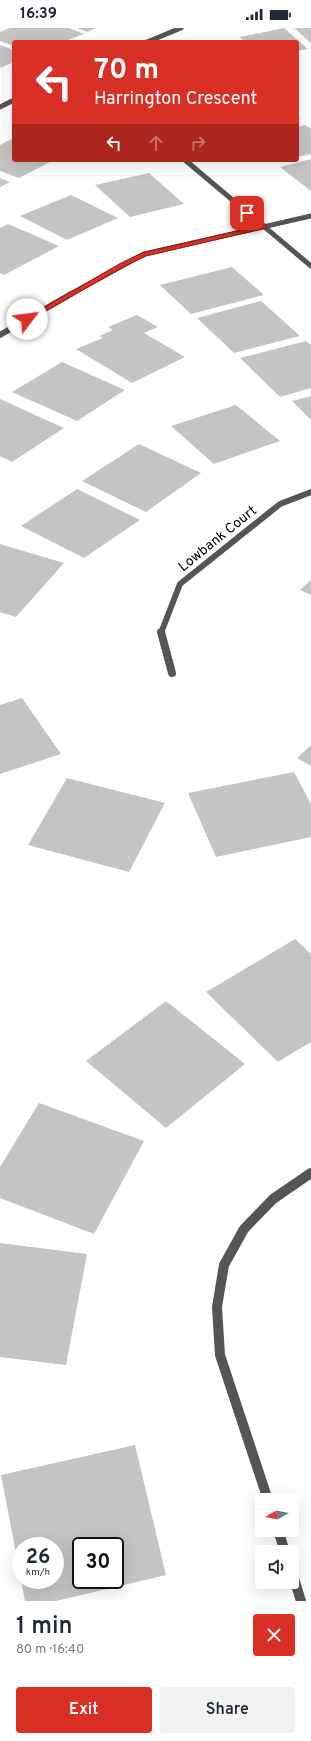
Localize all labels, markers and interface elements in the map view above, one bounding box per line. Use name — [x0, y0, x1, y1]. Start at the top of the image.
text: 16:39 — [20, 5, 57, 24]
text: 70 m — [94, 53, 159, 89]
icon: left — [28, 56, 80, 108]
text: Harrington Crescent — [94, 88, 257, 111]
icon: left — [103, 132, 125, 154]
icon: ahead — [145, 132, 167, 154]
icon: right — [187, 132, 209, 154]
pin — [230, 196, 264, 230]
icon: arrive — [236, 202, 258, 224]
position arrow — [6, 298, 48, 340]
street label: Lowbank Court — [175, 502, 260, 576]
north arrow — [255, 1493, 299, 1537]
map controls — [255, 1493, 299, 1589]
speed limit sign: 30 — [72, 1537, 124, 1589]
text: 26 — [26, 1545, 50, 1571]
button: sound — [255, 1545, 299, 1589]
text: km/h — [26, 1566, 50, 1579]
text: 1 min — [16, 1612, 73, 1642]
button: close — [253, 1614, 295, 1656]
text: 80 m · 16:40 — [16, 1642, 84, 1658]
button: Exit — [16, 1687, 152, 1733]
button: Share — [160, 1687, 295, 1733]

